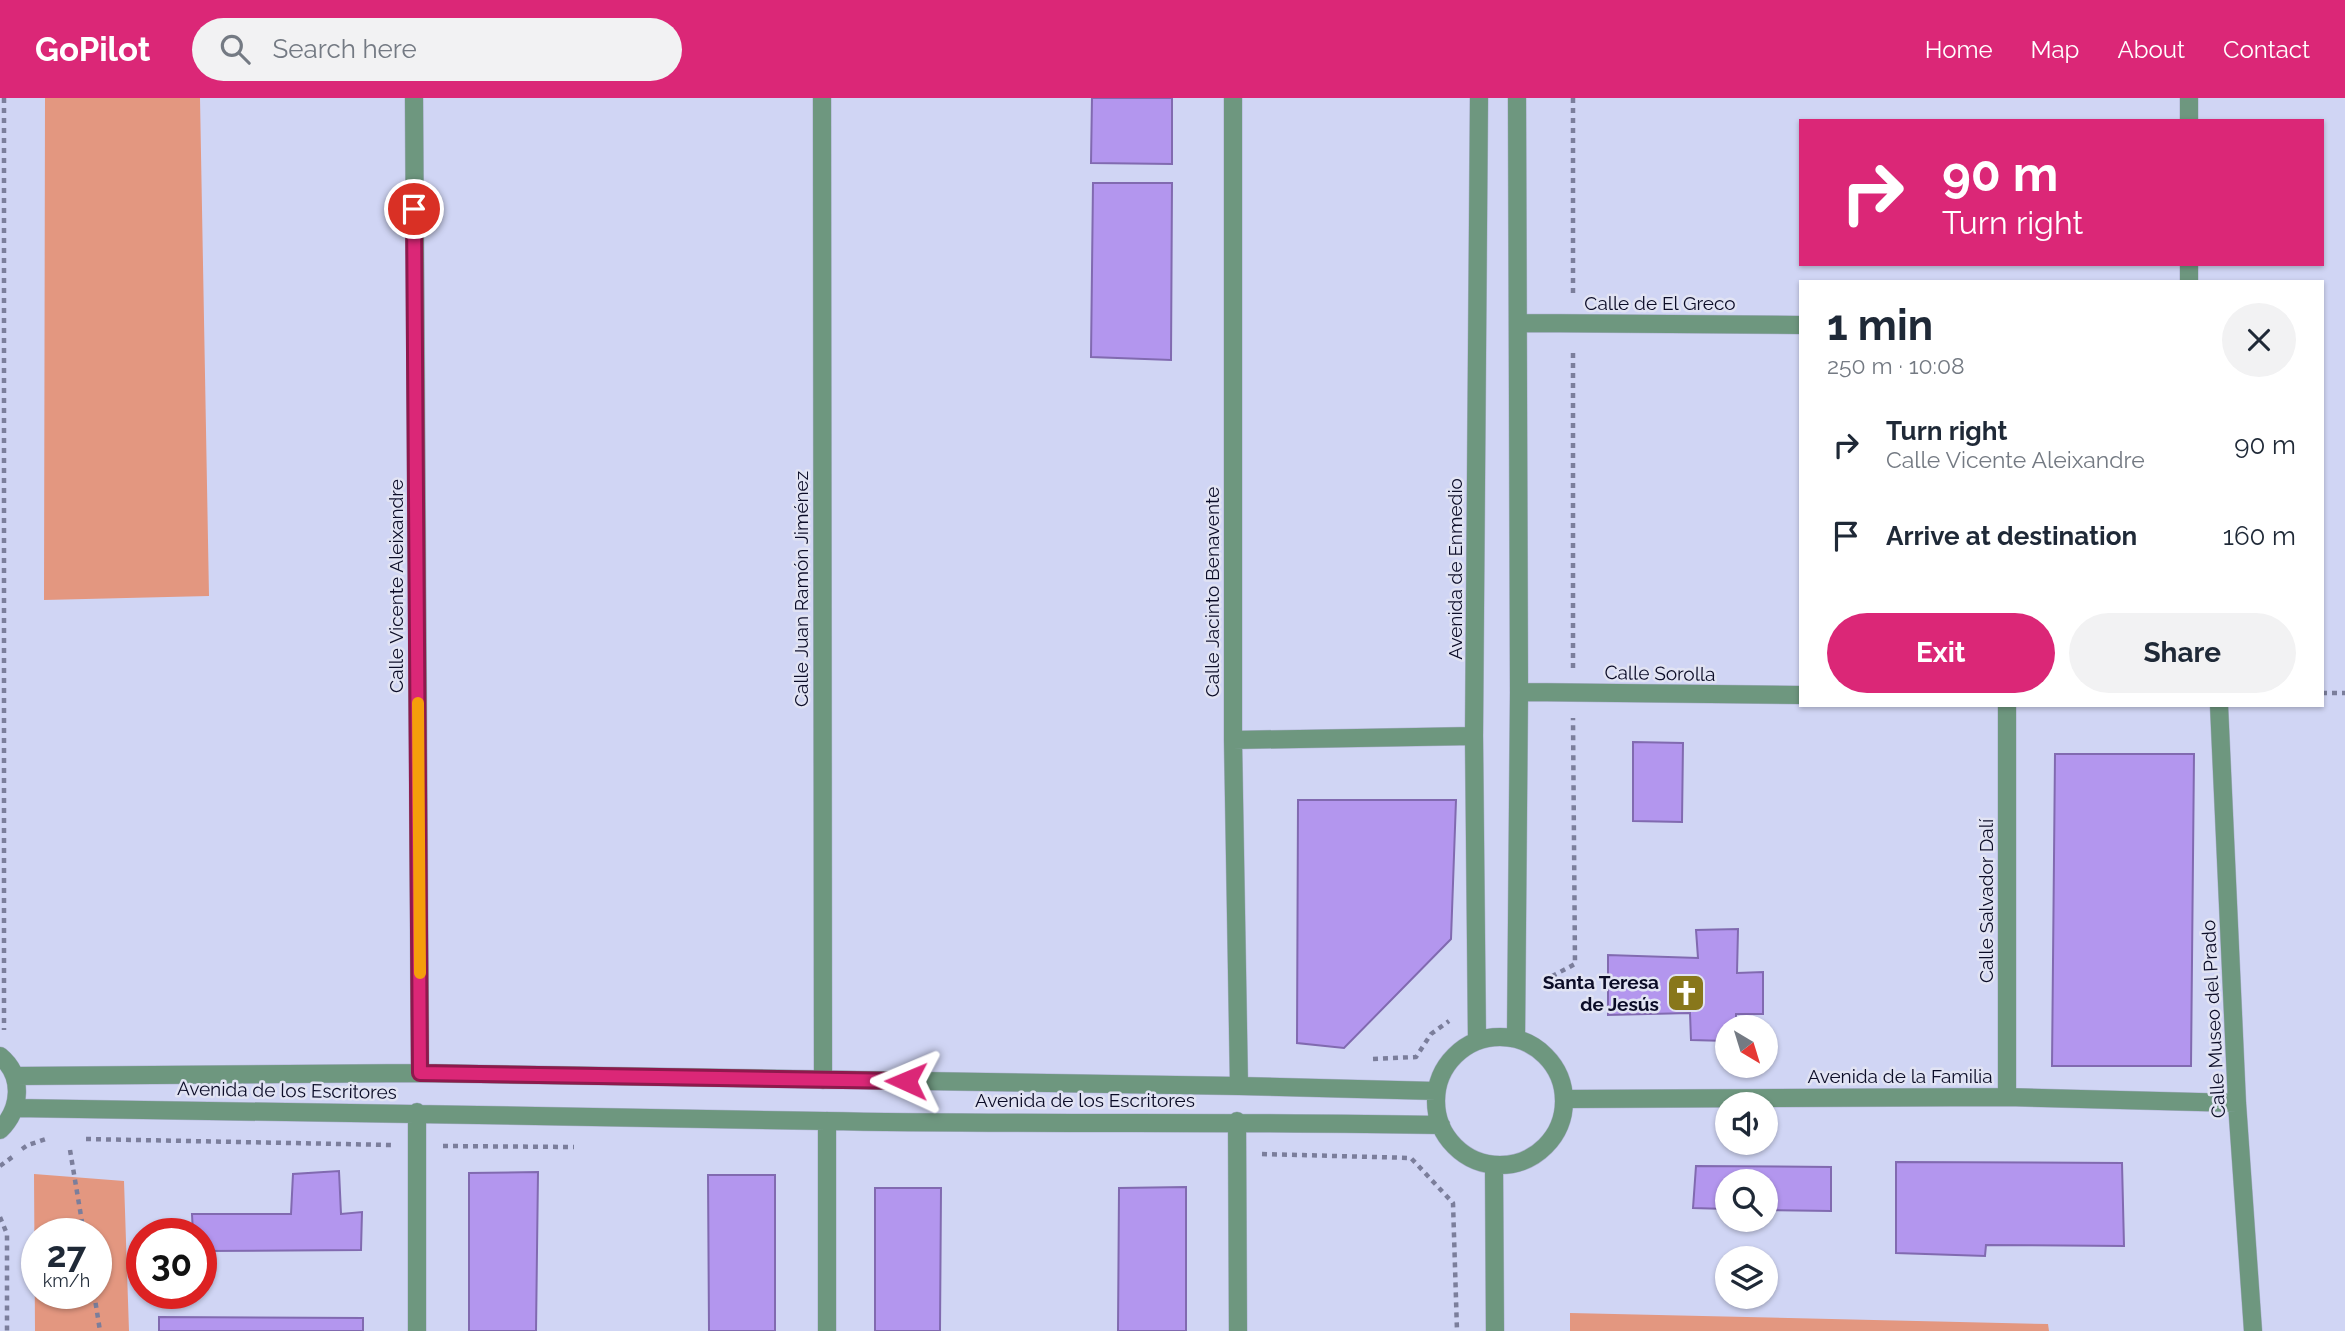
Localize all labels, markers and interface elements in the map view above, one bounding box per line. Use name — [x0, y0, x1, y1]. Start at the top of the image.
search box — [192, 18, 682, 81]
text: GoPilot — [35, 30, 150, 69]
icon: search — [216, 30, 254, 68]
text: Search here — [272, 34, 417, 64]
text: Home — [1925, 35, 1993, 64]
text: Map — [2031, 35, 2079, 64]
text: About — [2117, 35, 2185, 64]
text: Contact — [2223, 35, 2310, 64]
text: 90 m — [1942, 145, 2058, 202]
icon: right — [1827, 147, 1918, 238]
pin — [384, 179, 444, 239]
icon: arrive — [395, 190, 433, 228]
text: Turn right — [1942, 204, 2083, 241]
street label: Calle de El Greco — [1584, 292, 1736, 314]
text: 1 min — [1827, 301, 1933, 350]
button: close — [2222, 303, 2296, 377]
text: 250 m · 10:08 — [1827, 352, 1965, 379]
text: Turn right — [1886, 416, 2007, 446]
icon: right — [1827, 426, 1865, 464]
text: 90 m — [2234, 430, 2296, 460]
text: Calle Vicente Aleixandre — [1886, 446, 2145, 473]
street label: Calle Juan Ramón Jiménez — [790, 471, 812, 707]
street label: Avenida de Enmedio — [1444, 478, 1466, 660]
street label: Calle Vicente Aleixandre — [385, 479, 407, 693]
street label: Calle Jacinto Benavente — [1201, 487, 1223, 697]
icon: arrive — [1827, 517, 1865, 555]
text: Arrive at destination — [1886, 521, 2137, 551]
text: 160 m — [2223, 521, 2296, 551]
button: Exit — [1827, 613, 2055, 693]
button: Share — [2069, 613, 2296, 693]
street label: Calle Sorolla — [1604, 661, 1716, 685]
street label: Calle Salvador Dalí — [1975, 818, 1997, 983]
street label: Calle Museo del Prado — [2197, 919, 2229, 1119]
place label: Santa Teresa de Jesús — [1543, 971, 1659, 1015]
church icon: Santa Teresa de Jesús — [1665, 972, 1707, 1014]
north arrow — [1715, 1015, 1778, 1078]
map controls — [1715, 1015, 1778, 1309]
position arrow — [869, 1044, 943, 1118]
street label: Avenida de la Familia — [1807, 1065, 1993, 1087]
street label: Avenida de los Escritores — [177, 1077, 397, 1103]
street label: Avenida de los Escritores — [975, 1089, 1195, 1111]
button: sound — [1715, 1092, 1778, 1155]
button: search — [1715, 1169, 1778, 1232]
speed limit sign: 30 — [126, 1218, 217, 1309]
text: 27 — [47, 1234, 86, 1275]
button: layers — [1715, 1246, 1778, 1309]
text: km/h — [43, 1270, 90, 1291]

